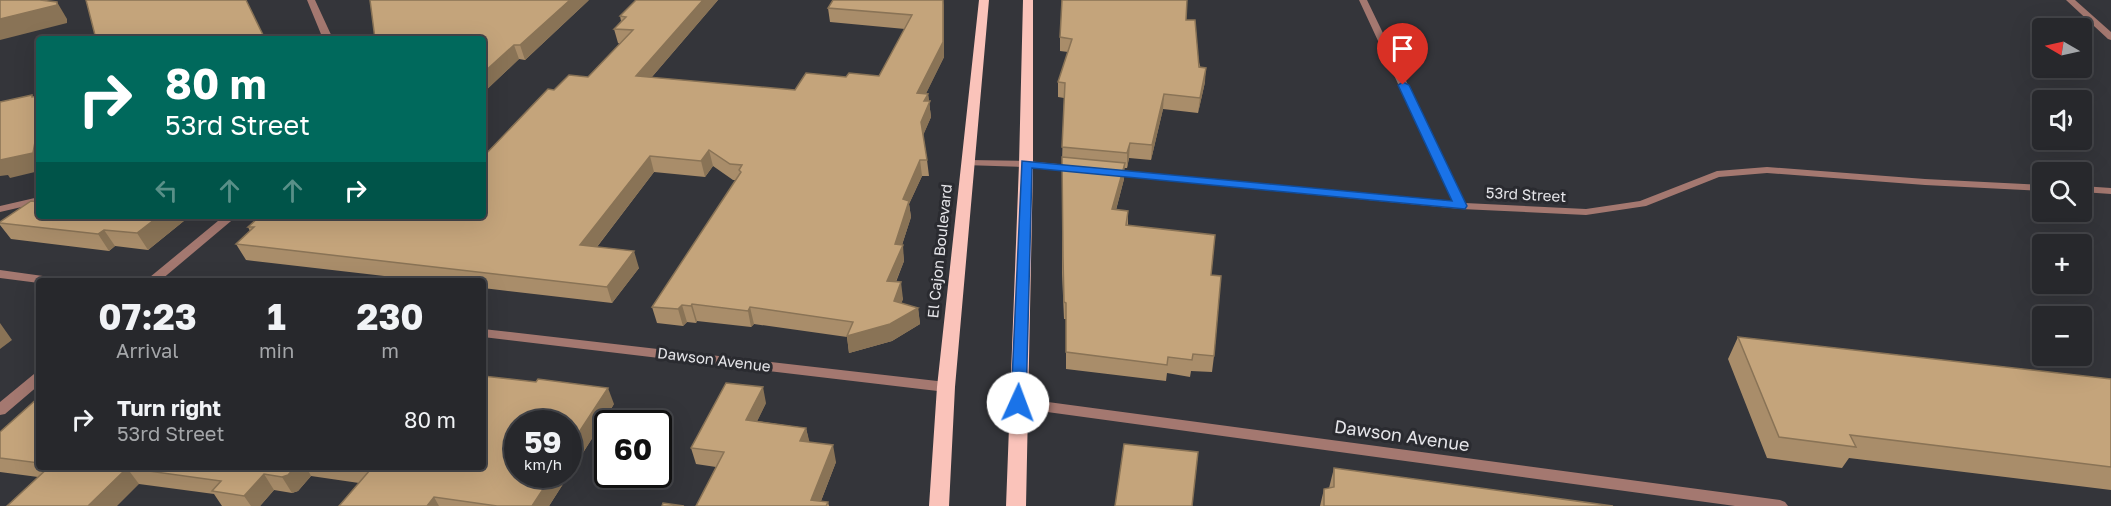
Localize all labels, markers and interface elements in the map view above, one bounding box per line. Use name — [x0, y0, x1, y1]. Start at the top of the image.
north arrow — [2032, 18, 2092, 78]
map controls — [2032, 18, 2092, 366]
pin — [1377, 23, 1428, 85]
icon: arrive — [1386, 32, 1419, 65]
text: 80 m — [165, 58, 266, 108]
icon: right — [66, 60, 144, 138]
button: sound — [2032, 90, 2092, 150]
text: 53rd Street — [165, 109, 310, 141]
button: search — [2032, 162, 2092, 222]
icon: left — [150, 174, 183, 207]
icon: ahead — [213, 174, 246, 207]
icon: ahead — [276, 174, 309, 207]
icon: right — [339, 174, 372, 207]
street label: El Cajon Boulevard — [923, 183, 955, 319]
street label: 53rd Street — [1485, 183, 1567, 205]
button: + — [2032, 234, 2092, 294]
text: 07:23 — [98, 295, 197, 338]
text: 1 — [267, 295, 286, 338]
text: 230 — [356, 295, 424, 338]
button: − — [2032, 306, 2092, 366]
text: Arrival — [116, 338, 179, 362]
text: min — [259, 338, 294, 362]
text: m — [381, 338, 399, 362]
street label: Dawson Avenue — [656, 343, 772, 375]
position arrow — [986, 371, 1050, 435]
text: Turn right — [117, 394, 221, 421]
icon: right — [66, 403, 99, 436]
text: 80 m — [404, 406, 456, 433]
speed limit sign: 60 — [594, 410, 672, 488]
street label: Dawson Avenue — [1333, 415, 1471, 455]
text: 53rd Street — [117, 421, 224, 445]
text: 59 — [524, 424, 562, 460]
text: km/h — [524, 455, 562, 473]

